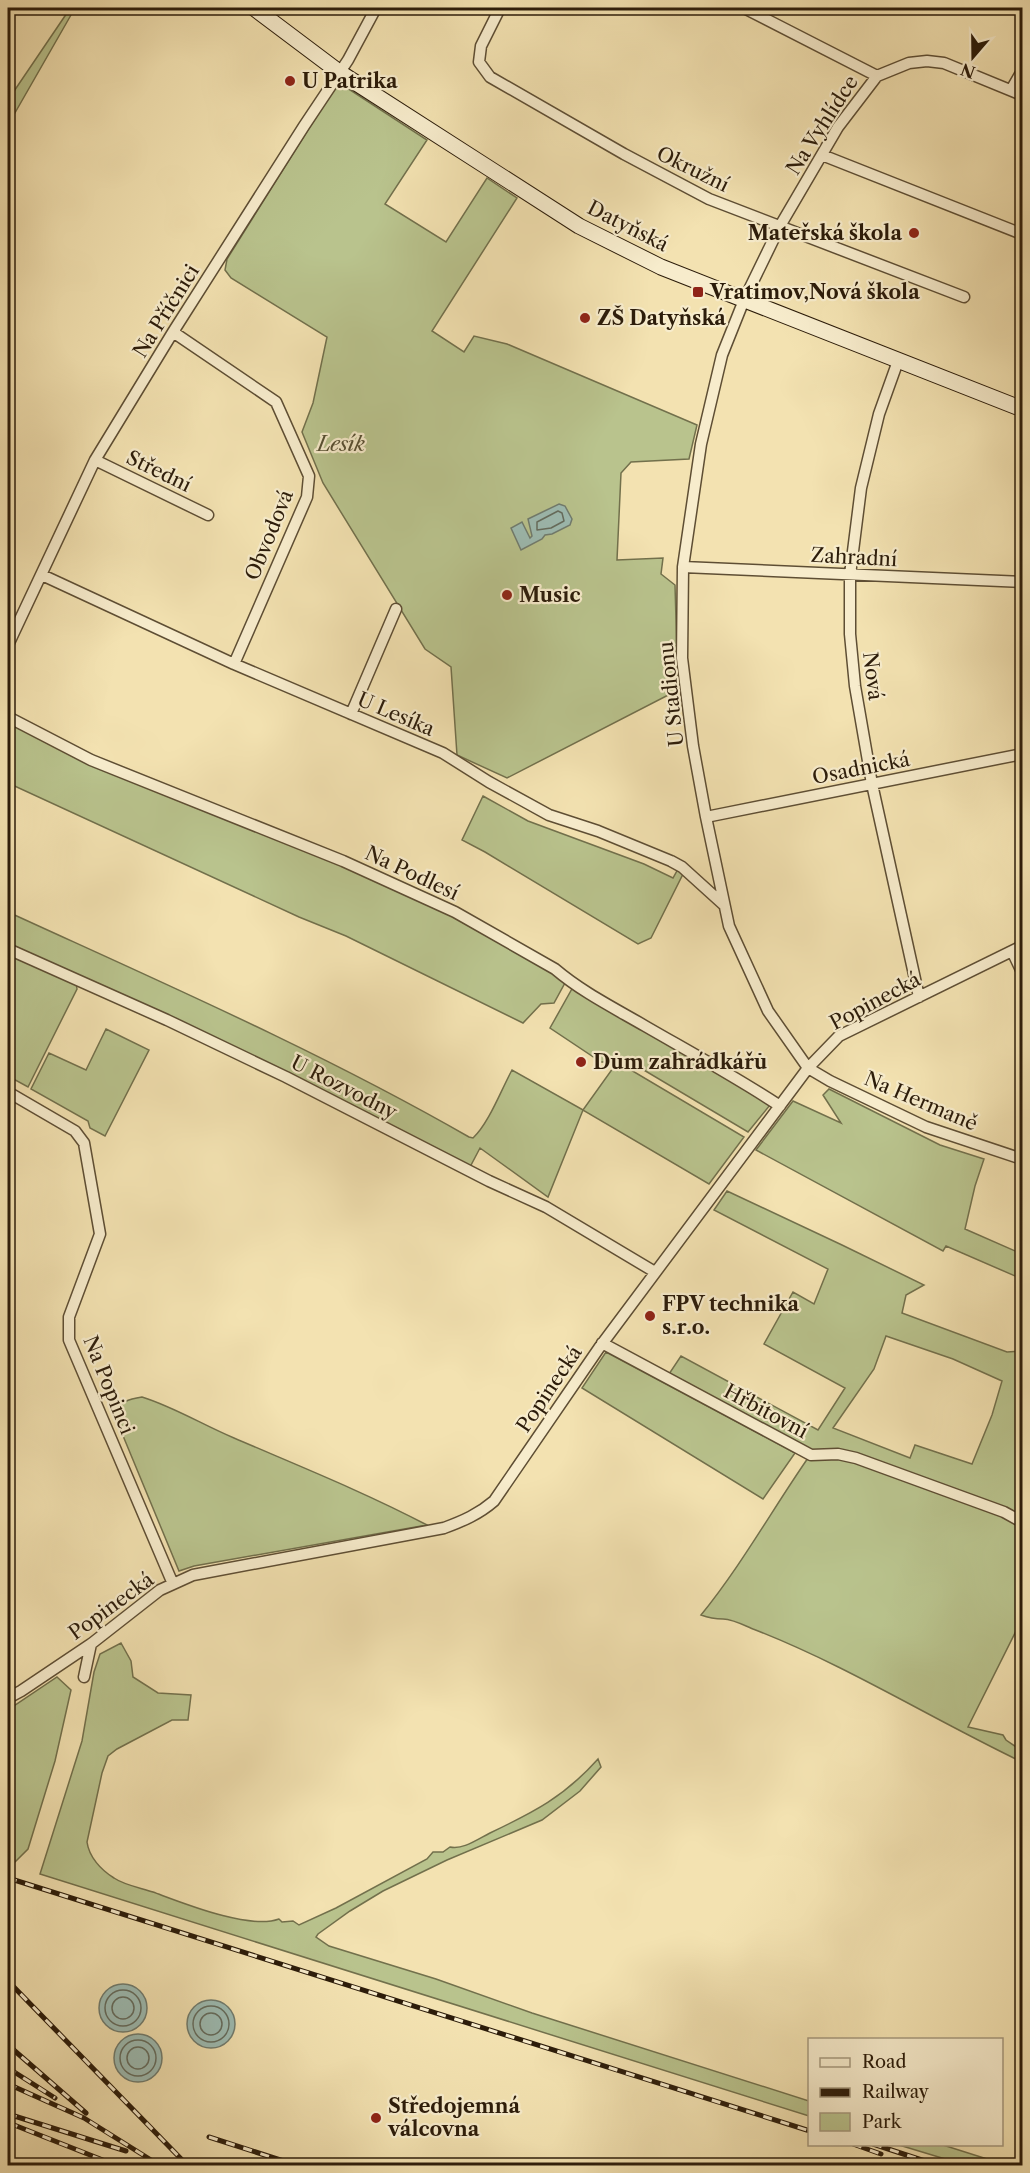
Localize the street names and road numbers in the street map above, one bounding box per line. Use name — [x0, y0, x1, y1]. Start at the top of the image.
street label: Na Vyhlídce — [781, 71, 863, 179]
street label: Okružní — [653, 141, 733, 197]
street label: Datyňská — [583, 195, 673, 257]
street label: Na Příčnici — [128, 260, 204, 362]
street label: Střední — [123, 445, 195, 497]
street label: Obvodová — [240, 486, 298, 584]
street label: Zahradní — [810, 543, 898, 571]
street label: U Stadionu — [654, 640, 688, 748]
street label: Nová — [858, 650, 888, 702]
street label: U Lesíka — [354, 687, 439, 741]
street label: Osadnická — [810, 747, 912, 789]
street label: Na Podlesí — [361, 841, 463, 905]
street label: Popinecká — [826, 967, 925, 1035]
street label: U Rozvodny — [287, 1050, 402, 1124]
street label: Na Hermaně — [861, 1066, 981, 1136]
street label: Na Popinci — [78, 1332, 140, 1438]
street label: Popinecká — [511, 1341, 587, 1437]
street label: Hřbitovní — [720, 1379, 812, 1443]
street label: Popinecká — [64, 1567, 159, 1645]

